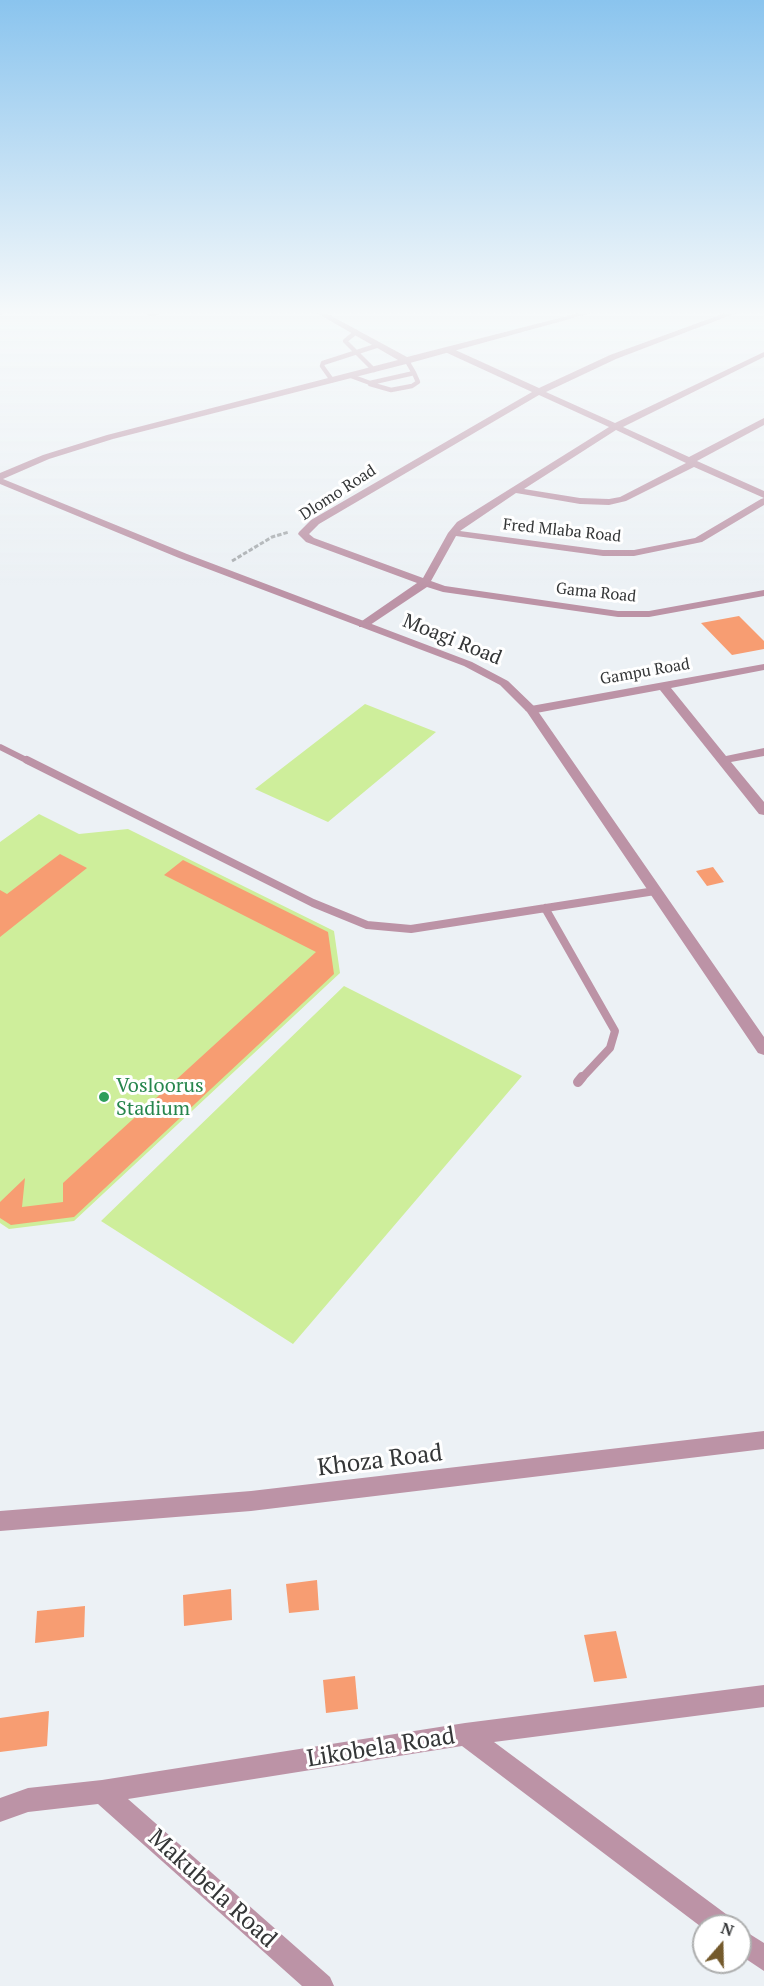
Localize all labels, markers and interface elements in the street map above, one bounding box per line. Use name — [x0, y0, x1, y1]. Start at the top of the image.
street label: Dlomo Road — [296, 461, 380, 525]
street label: Fred Mlaba Road — [502, 515, 622, 547]
street label: Gama Road — [555, 579, 637, 607]
street label: Moagi Road — [399, 609, 505, 671]
street label: Gampu Road — [599, 655, 691, 689]
place label: Vosloorus Stadium — [116, 1074, 204, 1121]
marker: Vosloorus Stadium — [97, 1090, 111, 1104]
street label: Khoza Road — [316, 1439, 444, 1483]
street label: Likobela Road — [305, 1722, 457, 1774]
street label: Makubela Road — [142, 1824, 282, 1954]
north arrow — [692, 1914, 752, 1974]
text: N — [718, 1917, 737, 1941]

